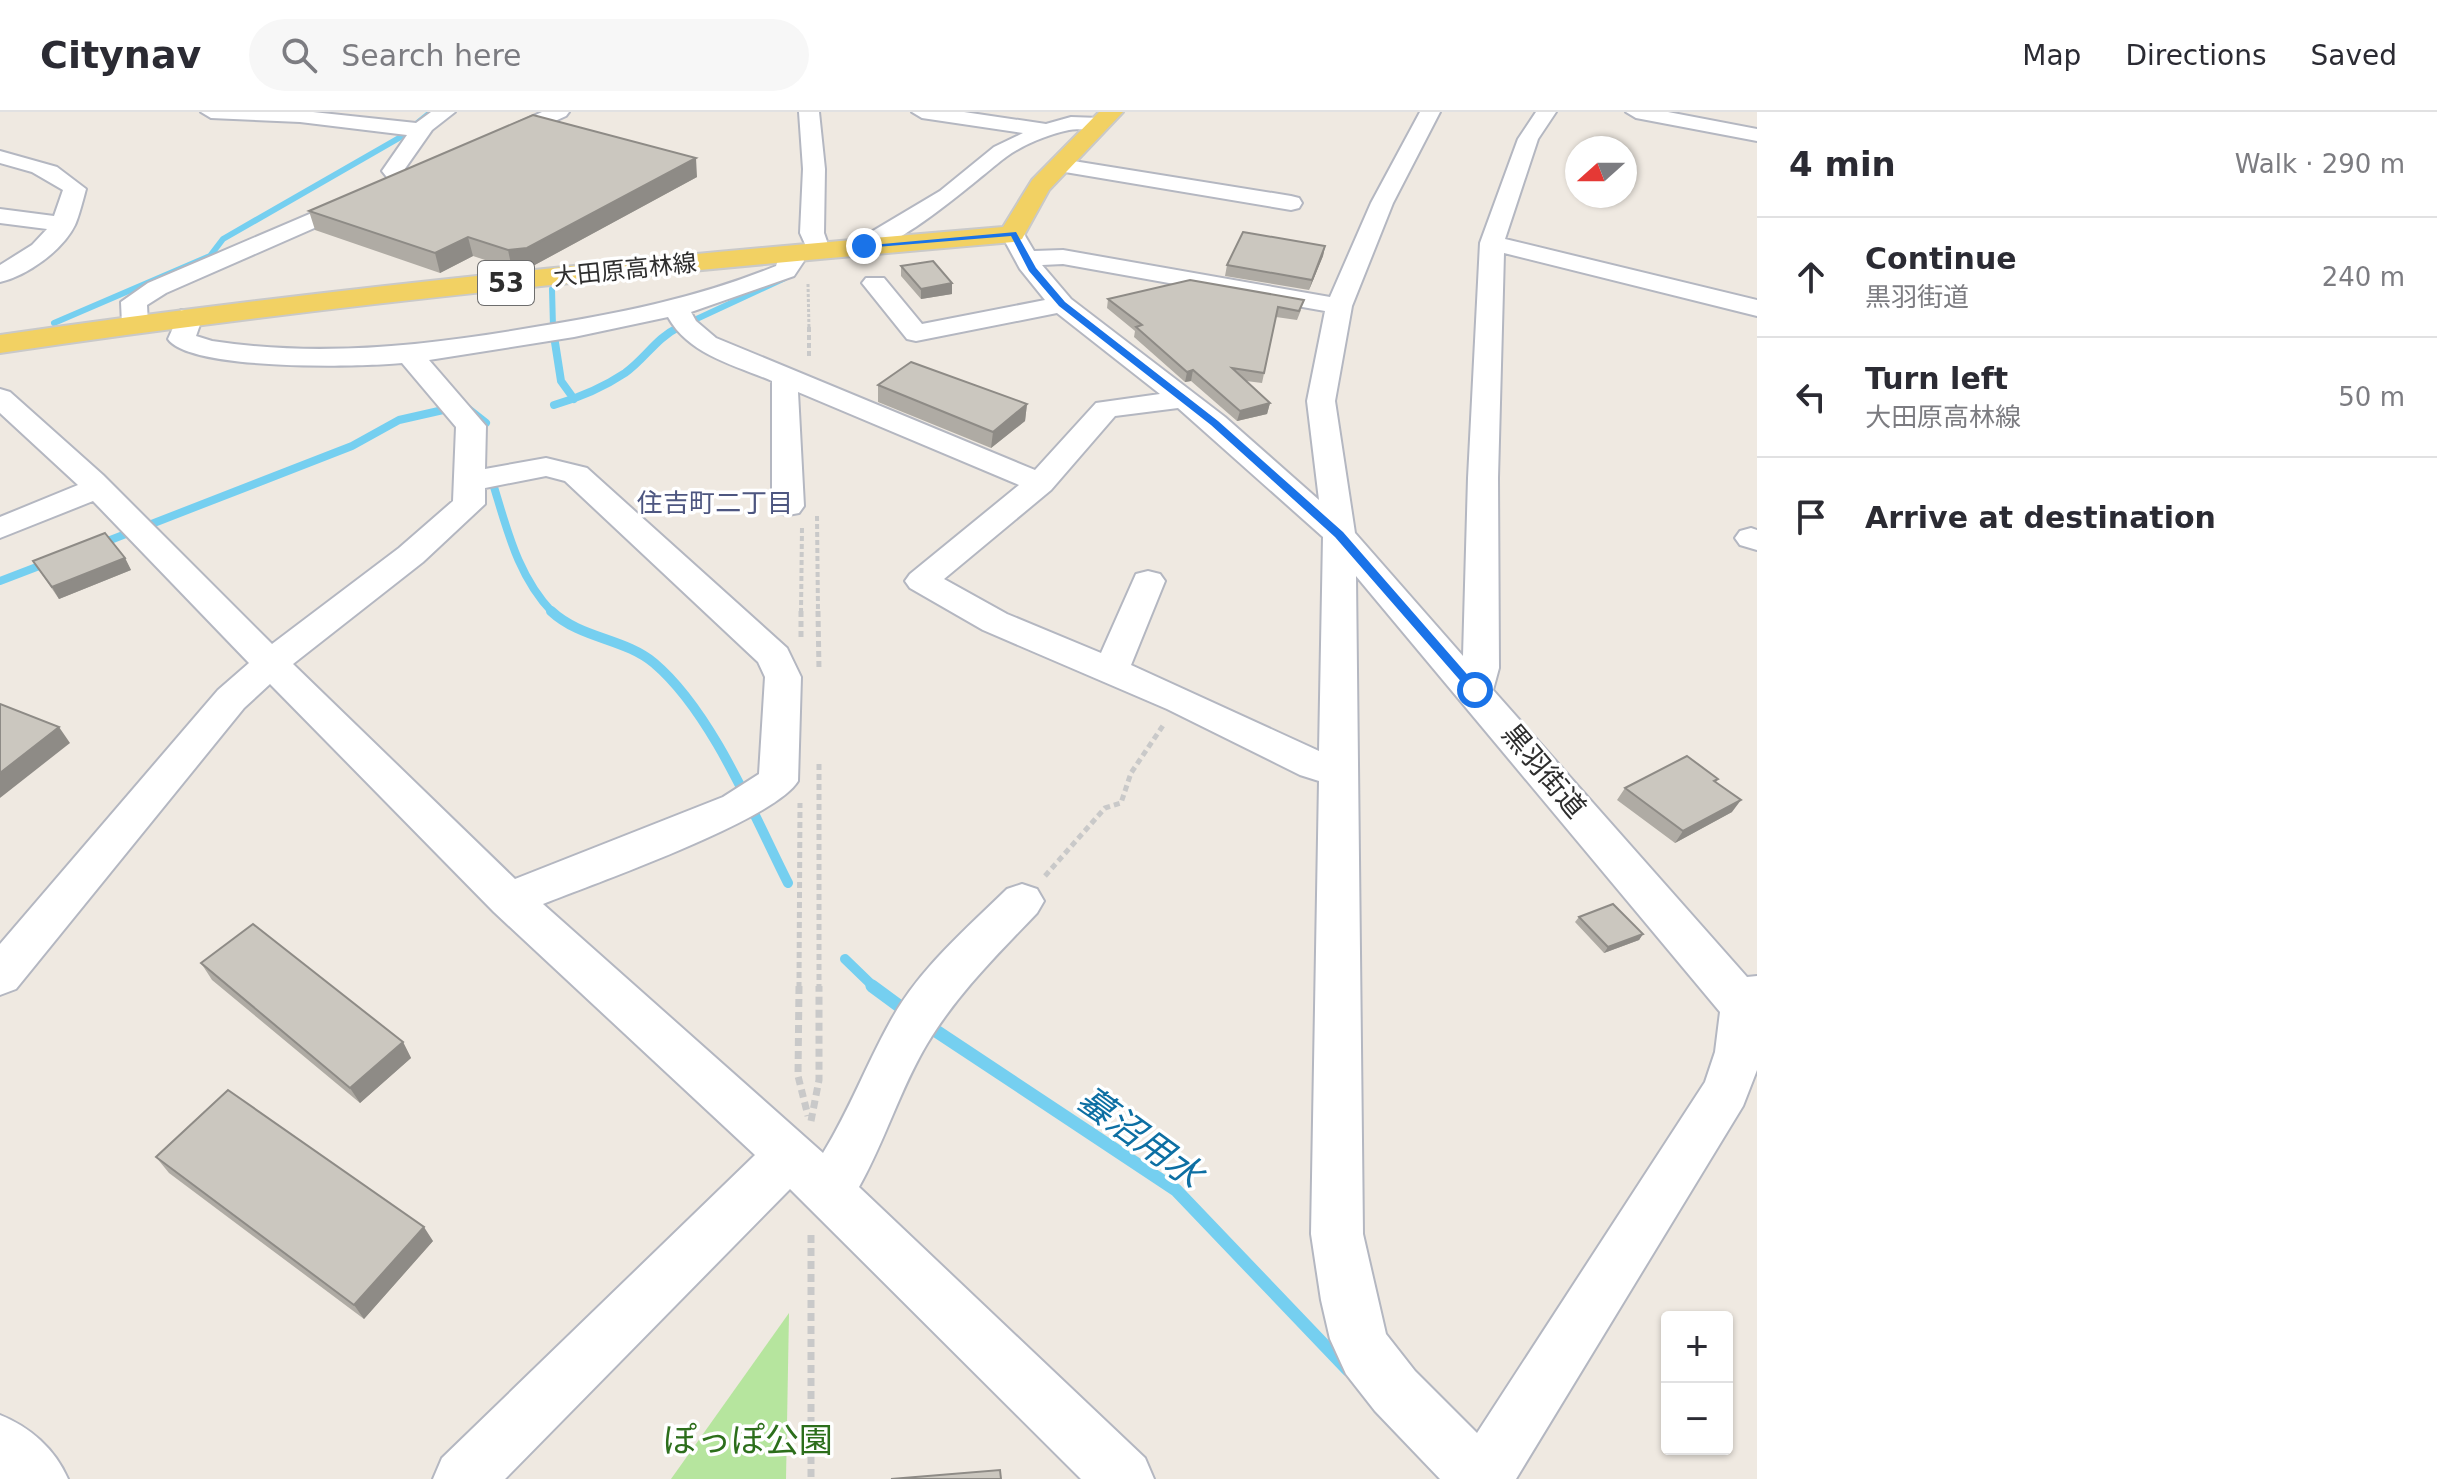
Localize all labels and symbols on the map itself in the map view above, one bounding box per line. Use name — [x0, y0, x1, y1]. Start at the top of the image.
north arrow — [1565, 136, 1637, 208]
route end — [846, 228, 882, 264]
street label: 大田原高林線 — [552, 249, 698, 291]
road number: 53 — [478, 261, 534, 305]
district label: 住吉町二丁目 — [637, 488, 793, 518]
route start — [1457, 672, 1493, 708]
street label: 黒羽街道 — [1495, 717, 1593, 825]
water label: 蟇沼用水 — [1070, 1078, 1214, 1198]
park label: ぽっぽ公園 — [663, 1420, 833, 1460]

